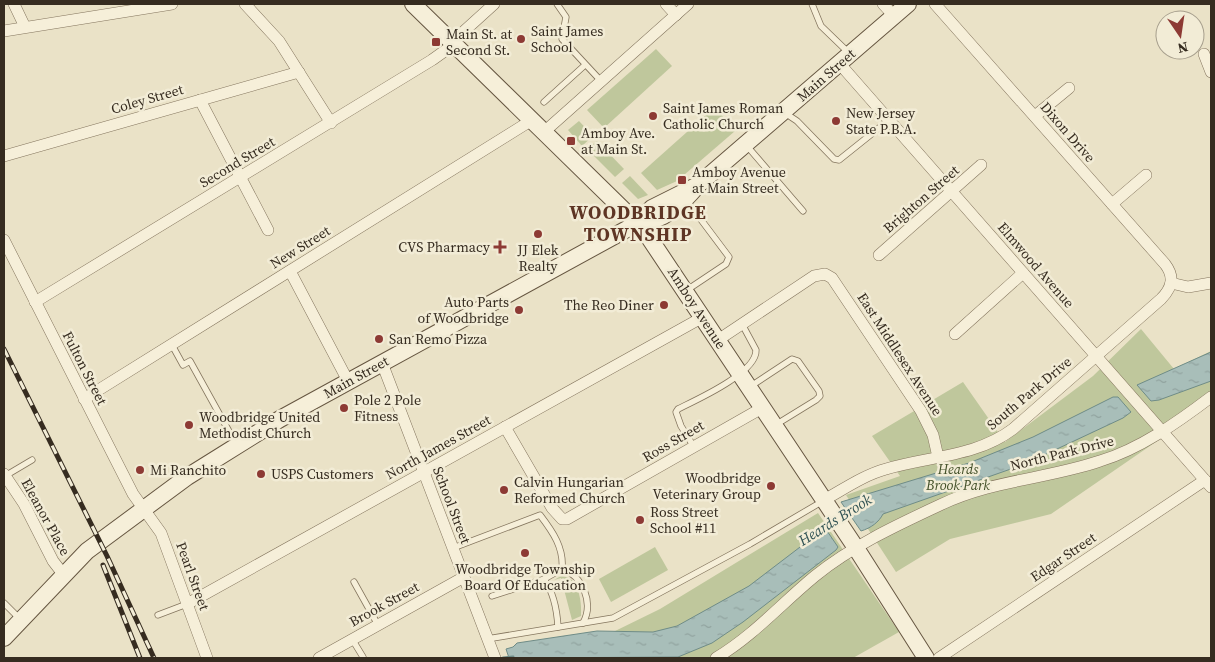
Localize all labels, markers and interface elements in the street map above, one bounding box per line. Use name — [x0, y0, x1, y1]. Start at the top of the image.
north arrow — [1155, 10, 1205, 60]
place label: Saint James School — [531, 21, 603, 57]
place label: Main St. at Second St. — [446, 24, 513, 60]
marker: Saint James School — [515, 33, 527, 45]
marker: Main St. at Second St. — [430, 36, 442, 48]
text: N — [1176, 37, 1190, 59]
street label: Main Street — [792, 44, 860, 106]
street label: Coley Street — [109, 79, 186, 119]
street label: Dixon Drive — [1036, 97, 1100, 167]
place label: Saint James Roman Catholic Church — [663, 98, 784, 134]
place label: New Jersey State P.B.A. — [846, 103, 917, 139]
marker: Saint James Roman Catholic Church — [647, 110, 659, 122]
marker: New Jersey State P.B.A. — [830, 115, 842, 127]
place label: Amboy Ave. at Main St. — [581, 123, 655, 159]
street label: Second Street — [196, 131, 279, 192]
marker: Amboy Ave. at Main St. — [565, 135, 577, 147]
street label: Brighton Street — [879, 160, 964, 238]
place label: Amboy Avenue at Main Street — [692, 162, 786, 198]
marker: Amboy Avenue at Main Street — [676, 174, 688, 186]
district label: WOODBRIDGE TOWNSHIP — [569, 199, 707, 247]
street label: Elmwood Avenue — [993, 218, 1079, 312]
street label: New Street — [266, 220, 334, 273]
marker: JJ Elek Realty — [532, 228, 544, 240]
place label: CVS Pharmacy — [398, 237, 491, 257]
place label: JJ Elek Realty — [517, 240, 559, 276]
marker: CVS Pharmacy — [494, 241, 506, 253]
street label: Amboy Avenue — [663, 263, 731, 353]
street label: East Middlesex Avenue — [853, 288, 947, 420]
place label: Auto Parts of Woodbridge — [418, 292, 509, 328]
place label: The Reo Diner — [564, 295, 654, 315]
marker: The Reo Diner — [658, 299, 670, 311]
marker: Auto Parts of Woodbridge — [513, 304, 525, 316]
street label: Fulton Street — [58, 328, 112, 409]
place label: San Remo Pizza — [389, 329, 488, 349]
marker: San Remo Pizza — [373, 333, 385, 345]
street label: Main Street — [320, 351, 393, 403]
street label: South Park Drive — [982, 352, 1076, 434]
place label: Pole 2 Pole Fitness — [354, 390, 421, 426]
marker: Pole 2 Pole Fitness — [338, 402, 350, 414]
place label: Woodbridge United Methodist Church — [199, 407, 320, 443]
street label: North James Street — [382, 410, 495, 484]
street label: Ross Street — [638, 415, 708, 467]
marker: Woodbridge United Methodist Church — [183, 419, 195, 431]
street label: North Park Drive — [1008, 430, 1116, 476]
park label: Heards Brook Park — [925, 459, 990, 495]
place label: Mi Ranchito — [150, 460, 227, 480]
marker: Mi Ranchito — [134, 464, 146, 476]
place label: USPS Customers — [271, 464, 374, 484]
street label: School Street — [428, 464, 476, 547]
marker: USPS Customers — [255, 468, 267, 480]
place label: Woodbridge Veterinary Group — [653, 468, 761, 504]
place label: Calvin Hungarian Reformed Church — [514, 472, 626, 508]
street label: Eleanor Place — [17, 475, 75, 559]
marker: Woodbridge Veterinary Group — [765, 480, 777, 492]
marker: Calvin Hungarian Reformed Church — [498, 484, 510, 496]
water label: Heards Brook — [793, 488, 876, 551]
place label: Ross Street School #11 — [650, 502, 719, 538]
marker: Ross Street School #11 — [634, 514, 646, 526]
street label: Edgar Street — [1026, 527, 1100, 586]
street label: Pearl Street — [171, 539, 215, 613]
marker: Woodbridge Township Board Of Education — [519, 547, 531, 559]
place label: Woodbridge Township Board Of Education — [455, 559, 595, 595]
street label: Brook Street — [346, 576, 423, 631]

